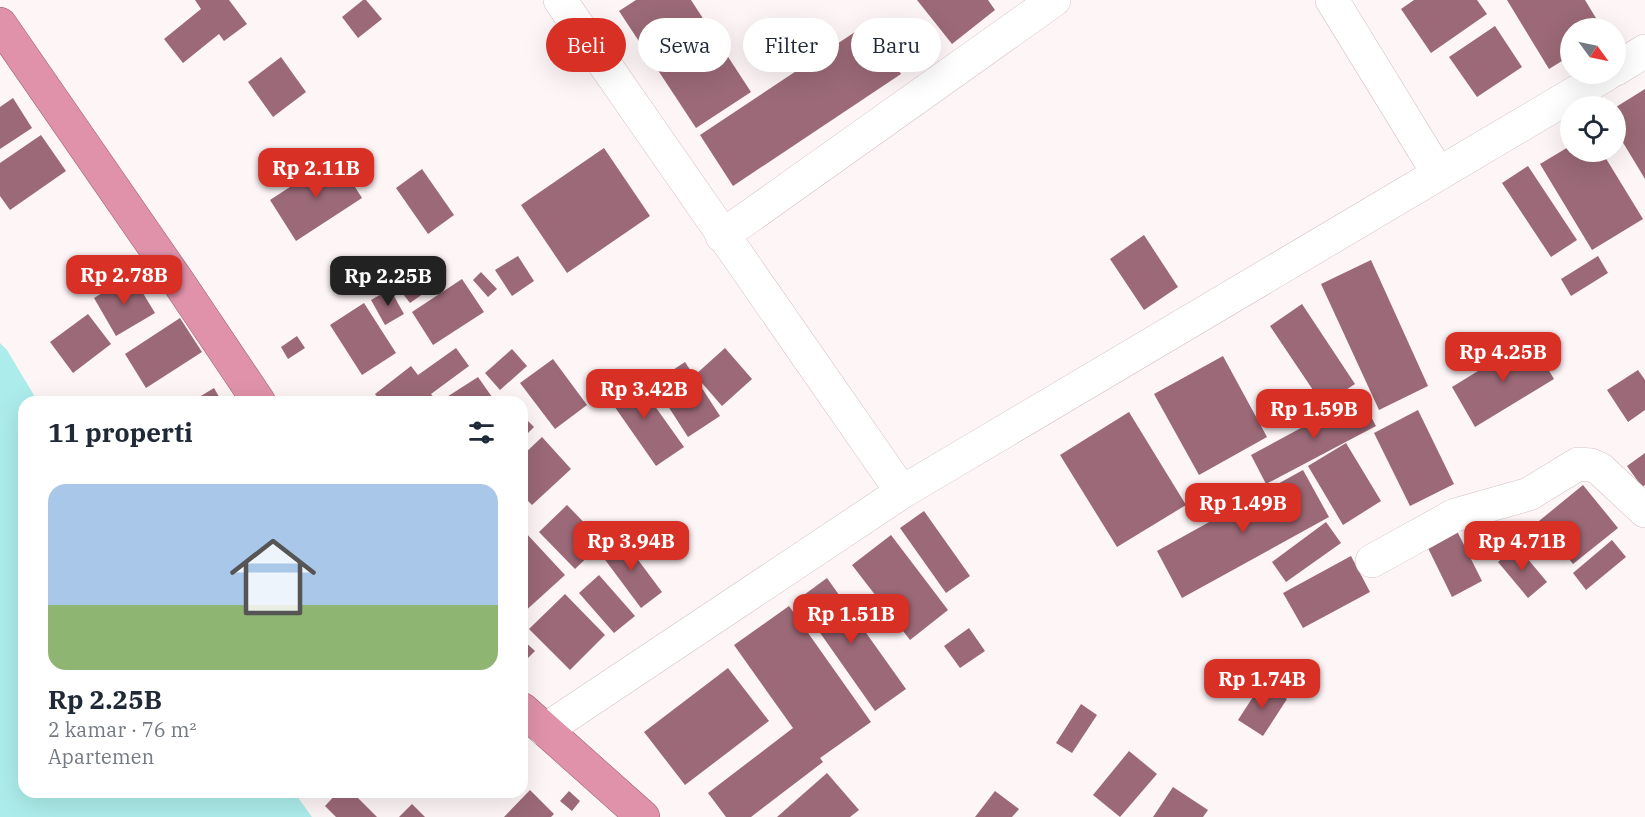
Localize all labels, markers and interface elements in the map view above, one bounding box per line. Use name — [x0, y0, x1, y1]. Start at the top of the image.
chip: Beli — [546, 18, 626, 72]
chip: Sewa — [638, 18, 731, 72]
chip: Filter — [743, 18, 839, 72]
chip: Baru — [851, 18, 941, 72]
north arrow — [1560, 18, 1626, 84]
map controls — [1560, 18, 1626, 162]
button: locate — [1560, 96, 1626, 162]
pin: Rp 2.11B — [254, 148, 378, 199]
text: Rp 2.11B — [272, 154, 360, 181]
pin: Rp 2.78B — [62, 255, 186, 306]
pin: Rp 2.25B — [326, 256, 450, 307]
text: Rp 2.78B — [80, 261, 168, 288]
text: Rp 2.25B — [344, 262, 432, 289]
pin: Rp 4.25B — [1441, 332, 1565, 383]
text: Rp 4.25B — [1459, 338, 1547, 365]
pin: Rp 3.42B — [582, 369, 706, 420]
text: Rp 3.42B — [600, 375, 688, 402]
pin: Rp 1.59B — [1252, 389, 1376, 440]
text: Rp 1.59B — [1270, 395, 1358, 422]
text: 11 properti — [48, 415, 193, 449]
icon: filters — [465, 416, 498, 449]
pin: Rp 1.49B — [1181, 483, 1305, 534]
text: Rp 1.49B — [1199, 489, 1287, 516]
pin: Rp 3.94B — [569, 521, 693, 572]
pin: Rp 4.71B — [1460, 521, 1584, 572]
icon: home — [219, 523, 327, 631]
text: Rp 3.94B — [587, 527, 675, 554]
text: Rp 4.71B — [1478, 527, 1566, 554]
pin: Rp 1.51B — [789, 594, 913, 645]
text: Rp 1.51B — [807, 600, 895, 627]
pin: Rp 1.74B — [1200, 659, 1324, 710]
text: Rp 1.74B — [1218, 665, 1306, 692]
text: Rp 2.25B — [48, 682, 162, 716]
text: 2 kamar · 76 m² — [48, 716, 196, 743]
text: Apartemen — [48, 743, 154, 770]

